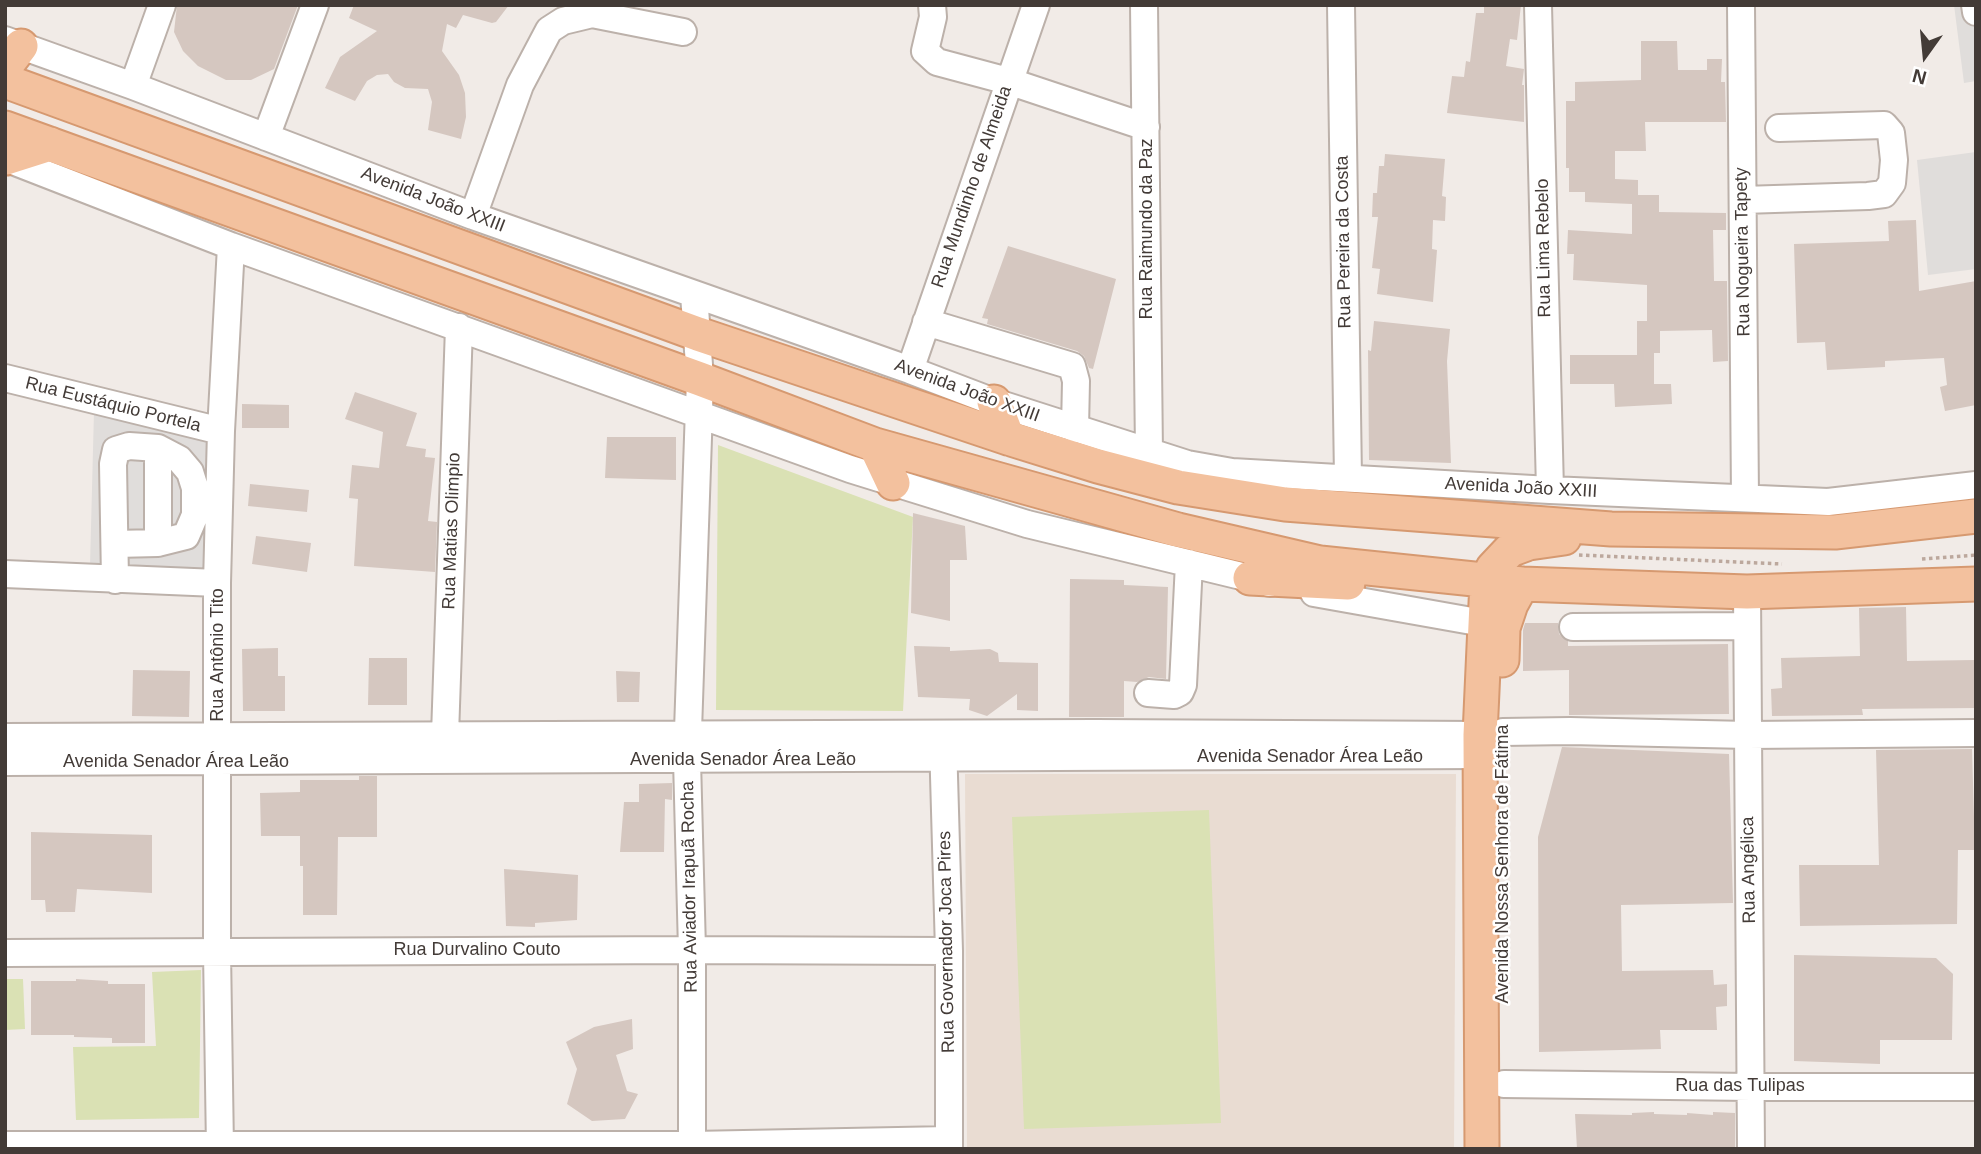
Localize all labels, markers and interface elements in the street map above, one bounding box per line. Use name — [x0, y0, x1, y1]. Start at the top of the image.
north arrow — [1890, 21, 1960, 91]
text: N — [1910, 65, 1929, 89]
street label: Rua Mundinho de Almeida — [927, 83, 1017, 291]
street label: Rua Raimundo da Paz — [1136, 138, 1158, 320]
street label: Rua Pereira da Costa — [1332, 155, 1356, 329]
street label: Avenida João XXIII — [358, 163, 508, 237]
street label: Rua Nogueira Tapety — [1731, 167, 1755, 337]
street label: Rua Lima Rebelo — [1532, 178, 1556, 318]
street label: Avenida João XXIII — [892, 355, 1042, 427]
street label: Rua Eustáquio Portela — [23, 373, 203, 437]
street label: Rua Matias Olimpio — [438, 452, 466, 610]
street label: Avenida João XXIII — [1444, 473, 1598, 503]
street label: Rua Antônio Tito — [207, 588, 229, 722]
street label: Avenida Nossa Senhora de Fátima — [1492, 725, 1514, 1003]
street label: Avenida Senador Área Leão — [1197, 746, 1423, 768]
street label: Avenida Senador Área Leão — [630, 749, 856, 771]
street label: Avenida Senador Área Leão — [63, 751, 289, 773]
street label: Rua Aviador Irapuã Rocha — [677, 781, 703, 993]
street label: Rua Angélica — [1737, 816, 1761, 924]
street label: Rua Governador Joca Pires — [934, 831, 960, 1053]
street label: Rua Durvalino Couto — [393, 939, 561, 961]
street label: Rua das Tulipas — [1675, 1075, 1805, 1097]

